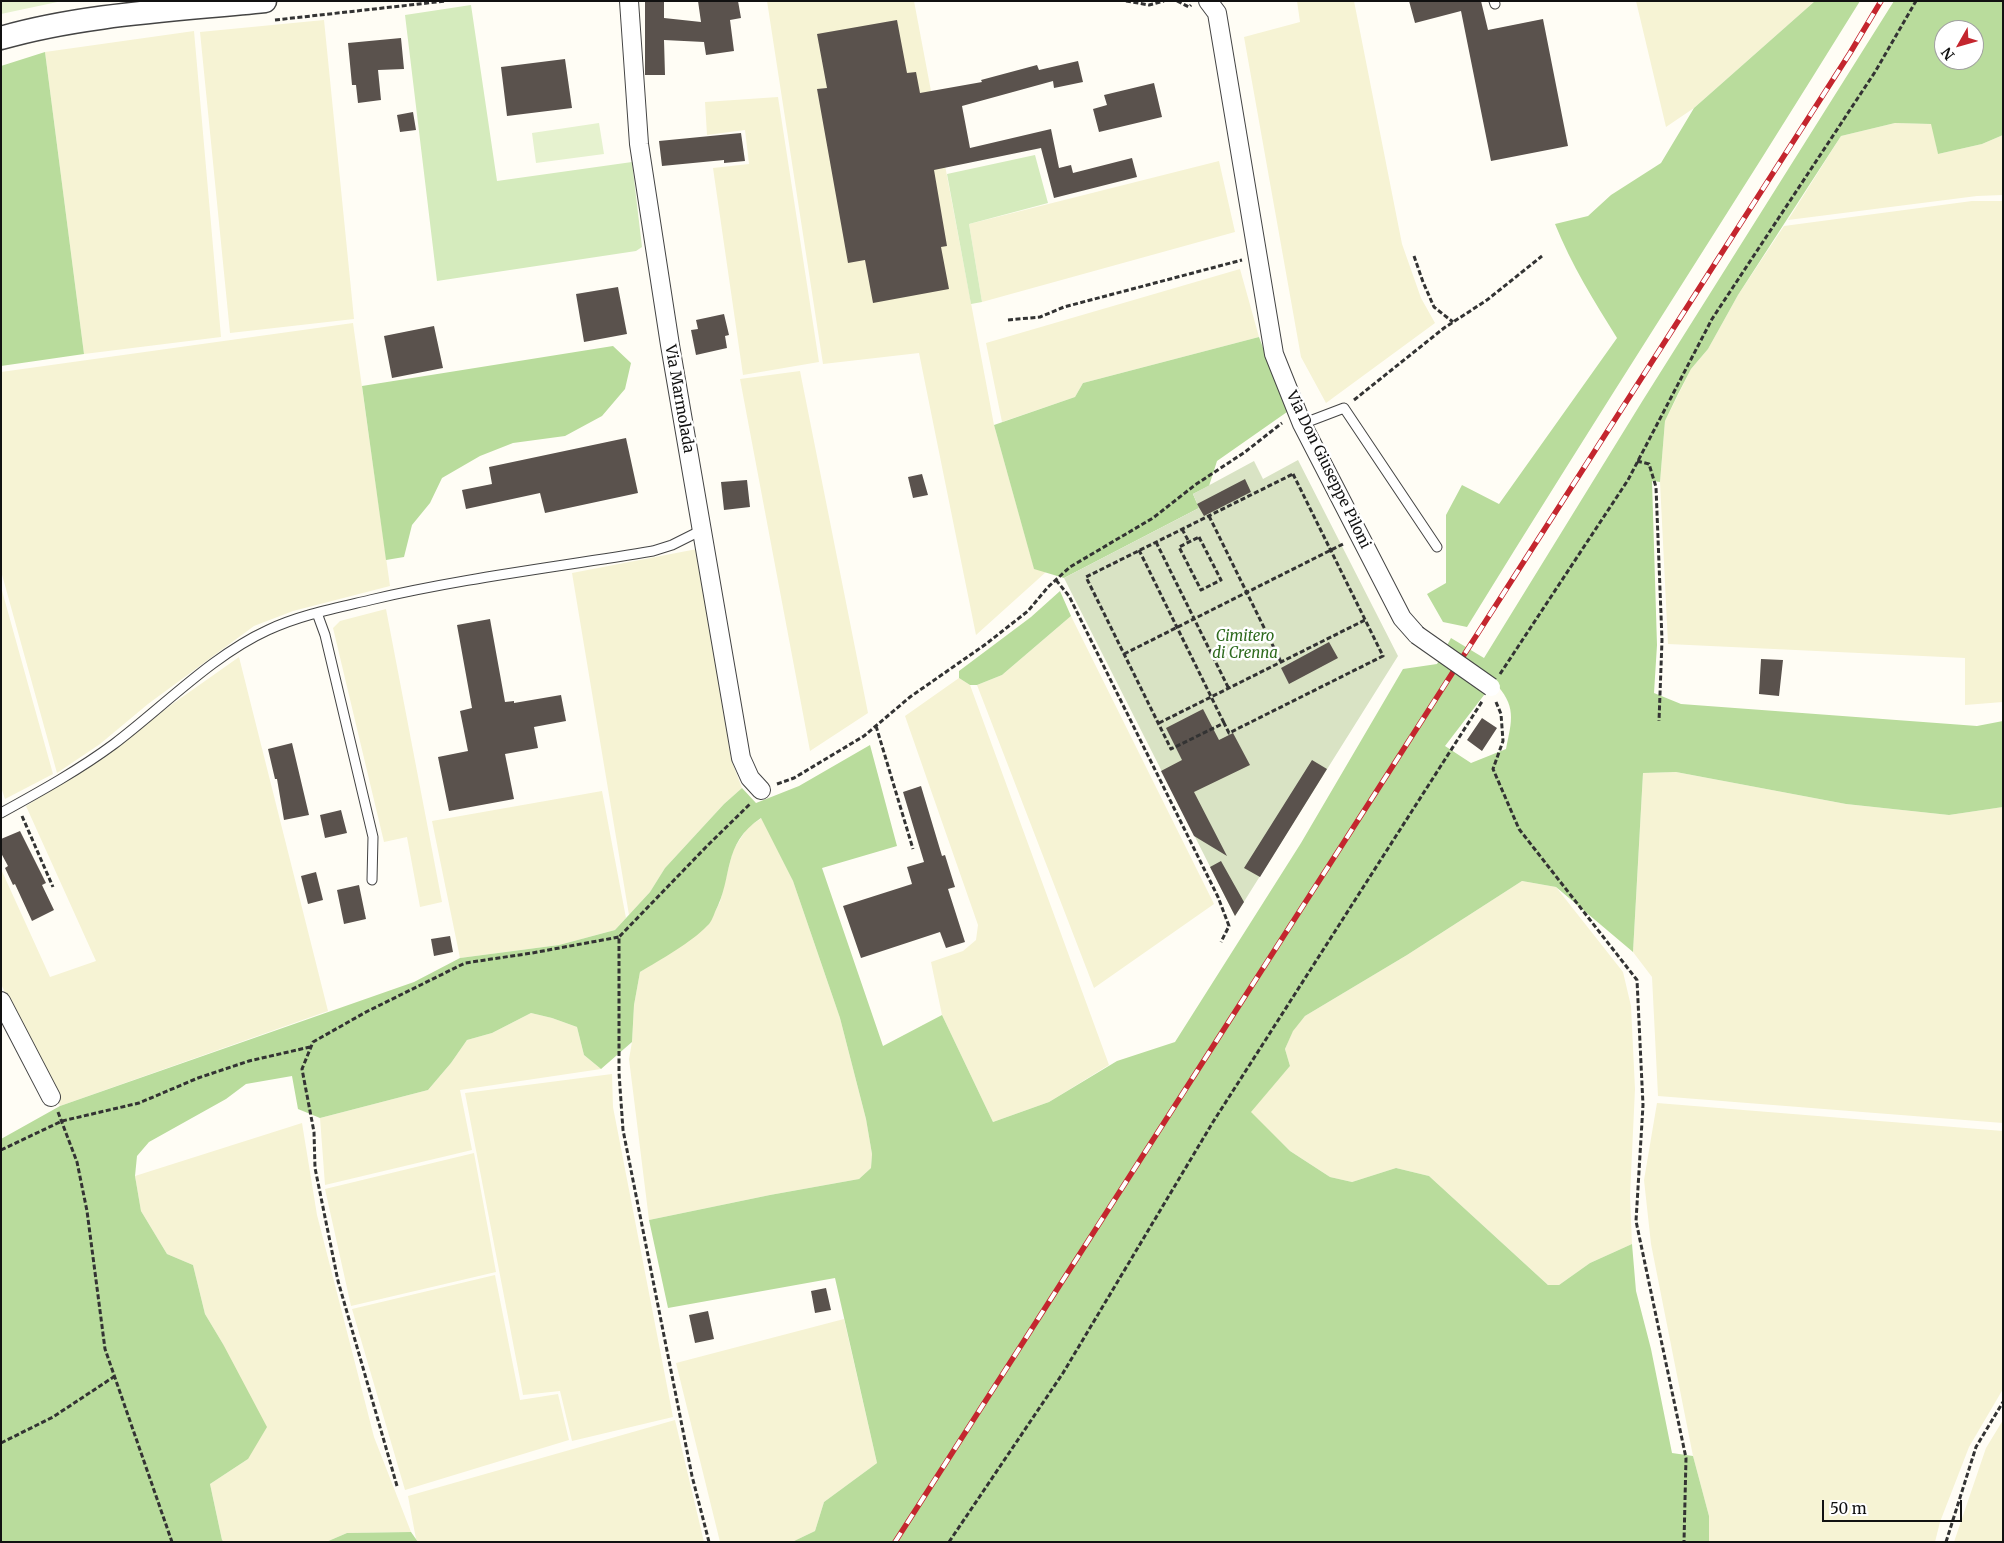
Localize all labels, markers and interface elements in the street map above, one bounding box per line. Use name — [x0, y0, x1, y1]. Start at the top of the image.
north arrow — [1934, 20, 1984, 70]
text: N — [1937, 44, 1958, 64]
street label: Via Marmolada — [661, 344, 697, 454]
street label: Via Don Giuseppe Piloni — [1282, 388, 1374, 552]
park label: Cimitero di Crenna — [1212, 628, 1278, 663]
scale bar — [1824, 1490, 1964, 1522]
text: 50 m — [1830, 1499, 1867, 1518]

